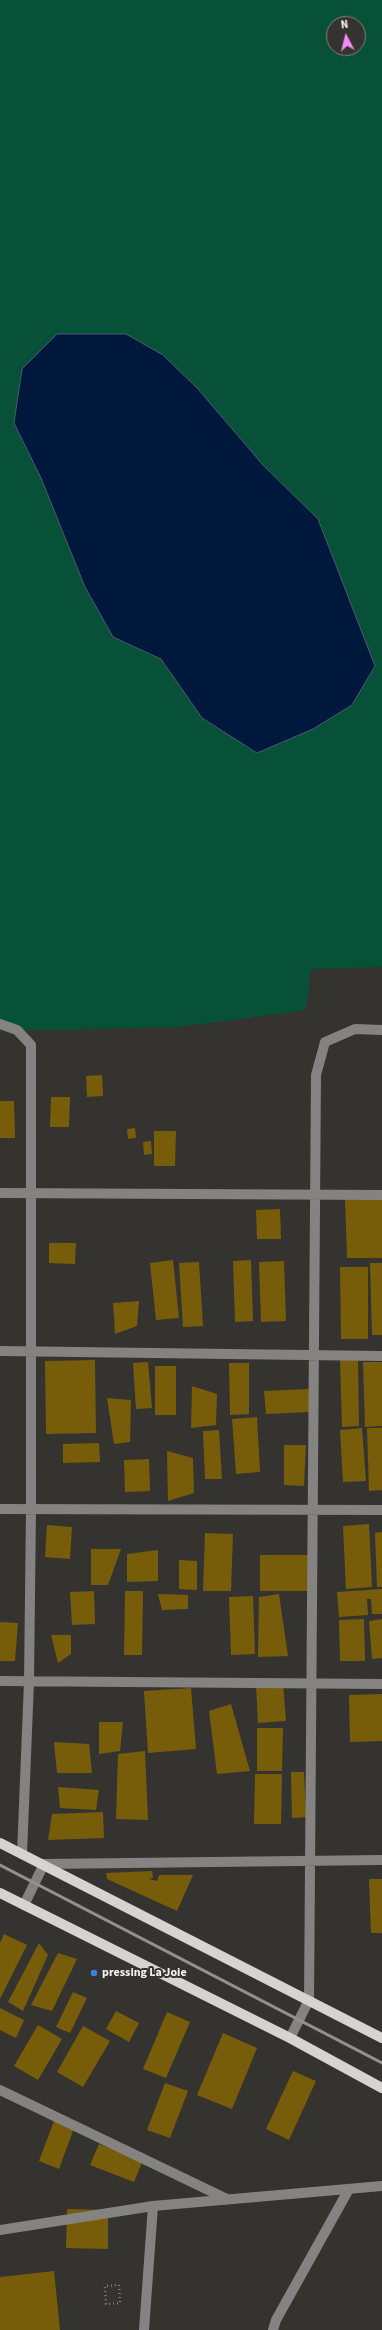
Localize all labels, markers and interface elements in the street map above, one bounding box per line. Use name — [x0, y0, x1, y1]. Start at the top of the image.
north arrow — [326, 16, 366, 56]
text: N — [340, 17, 349, 32]
place label: pressing La Joie — [102, 1966, 187, 1980]
marker: pressing La Joie — [89, 1968, 99, 1978]

